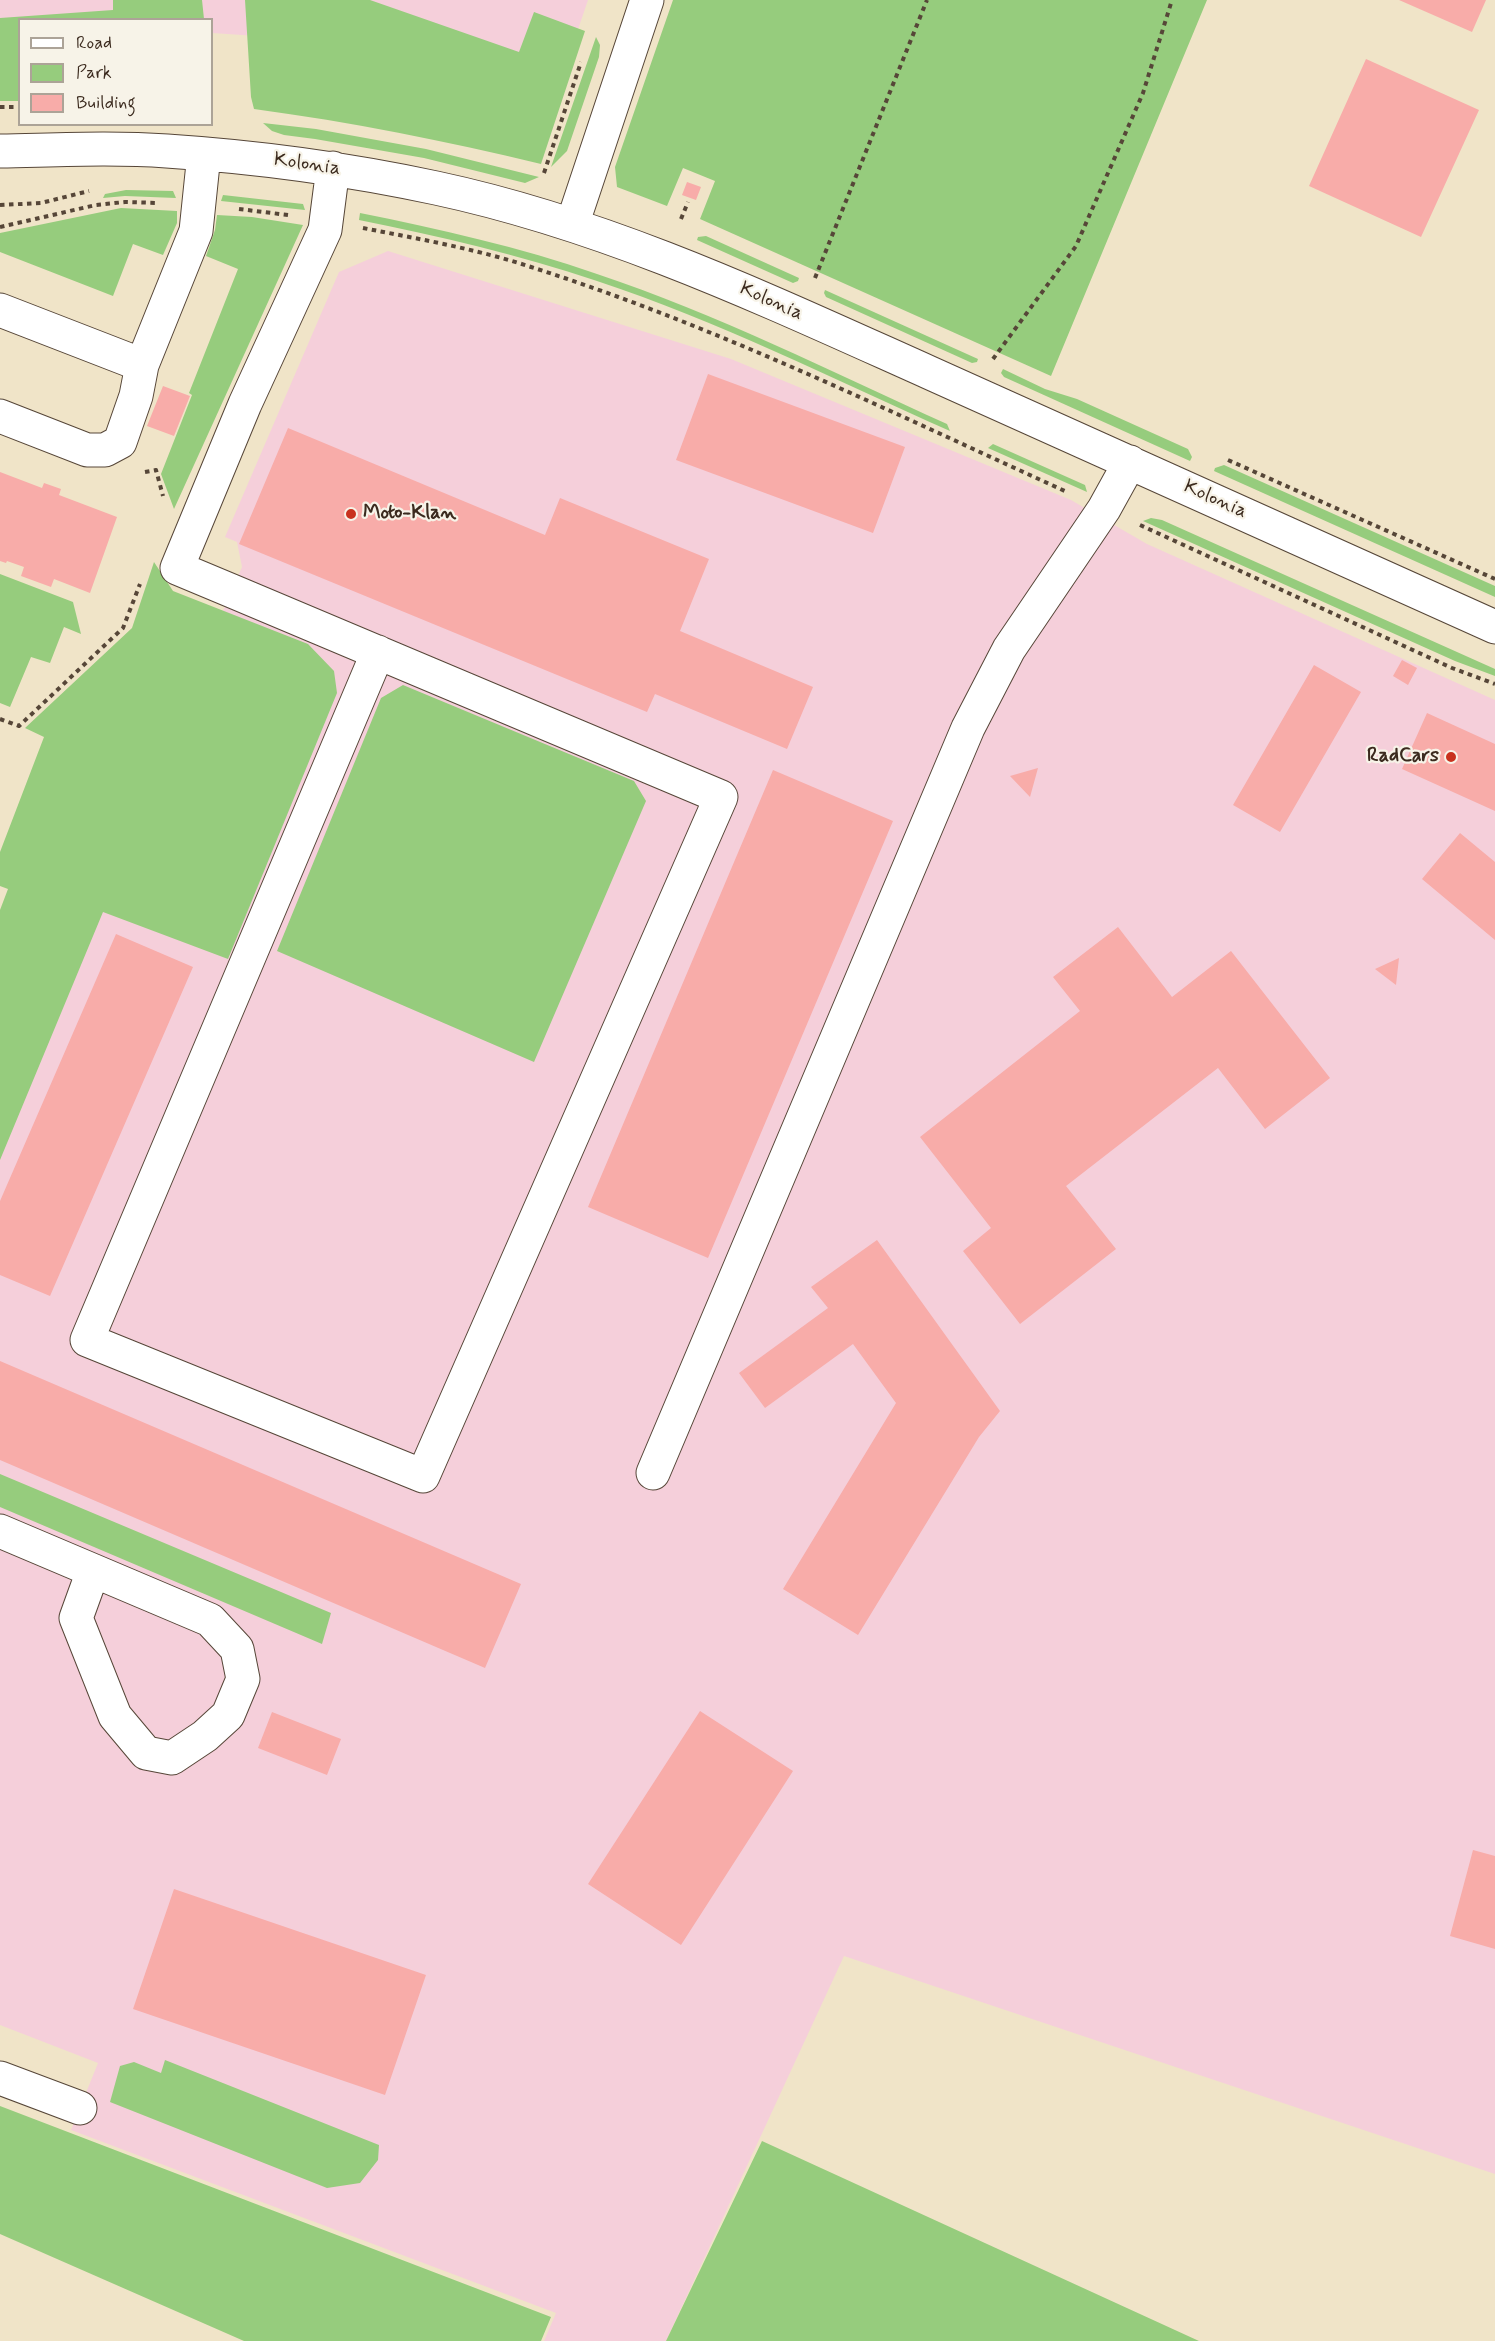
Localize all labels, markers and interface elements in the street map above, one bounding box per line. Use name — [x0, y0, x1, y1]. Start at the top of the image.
legend — [18, 18, 213, 126]
text: Road — [76, 31, 112, 55]
text: Park — [76, 61, 112, 85]
text: Building — [76, 91, 136, 115]
street label: Kolonia — [272, 148, 342, 182]
street label: Kolonia — [736, 277, 806, 327]
street label: Kolonia — [1180, 475, 1250, 525]
place label: Moto-Klan — [363, 502, 456, 526]
marker: Moto-Klan — [344, 507, 358, 521]
place label: RadCars — [1367, 745, 1439, 769]
marker: RadCars — [1444, 750, 1458, 764]

